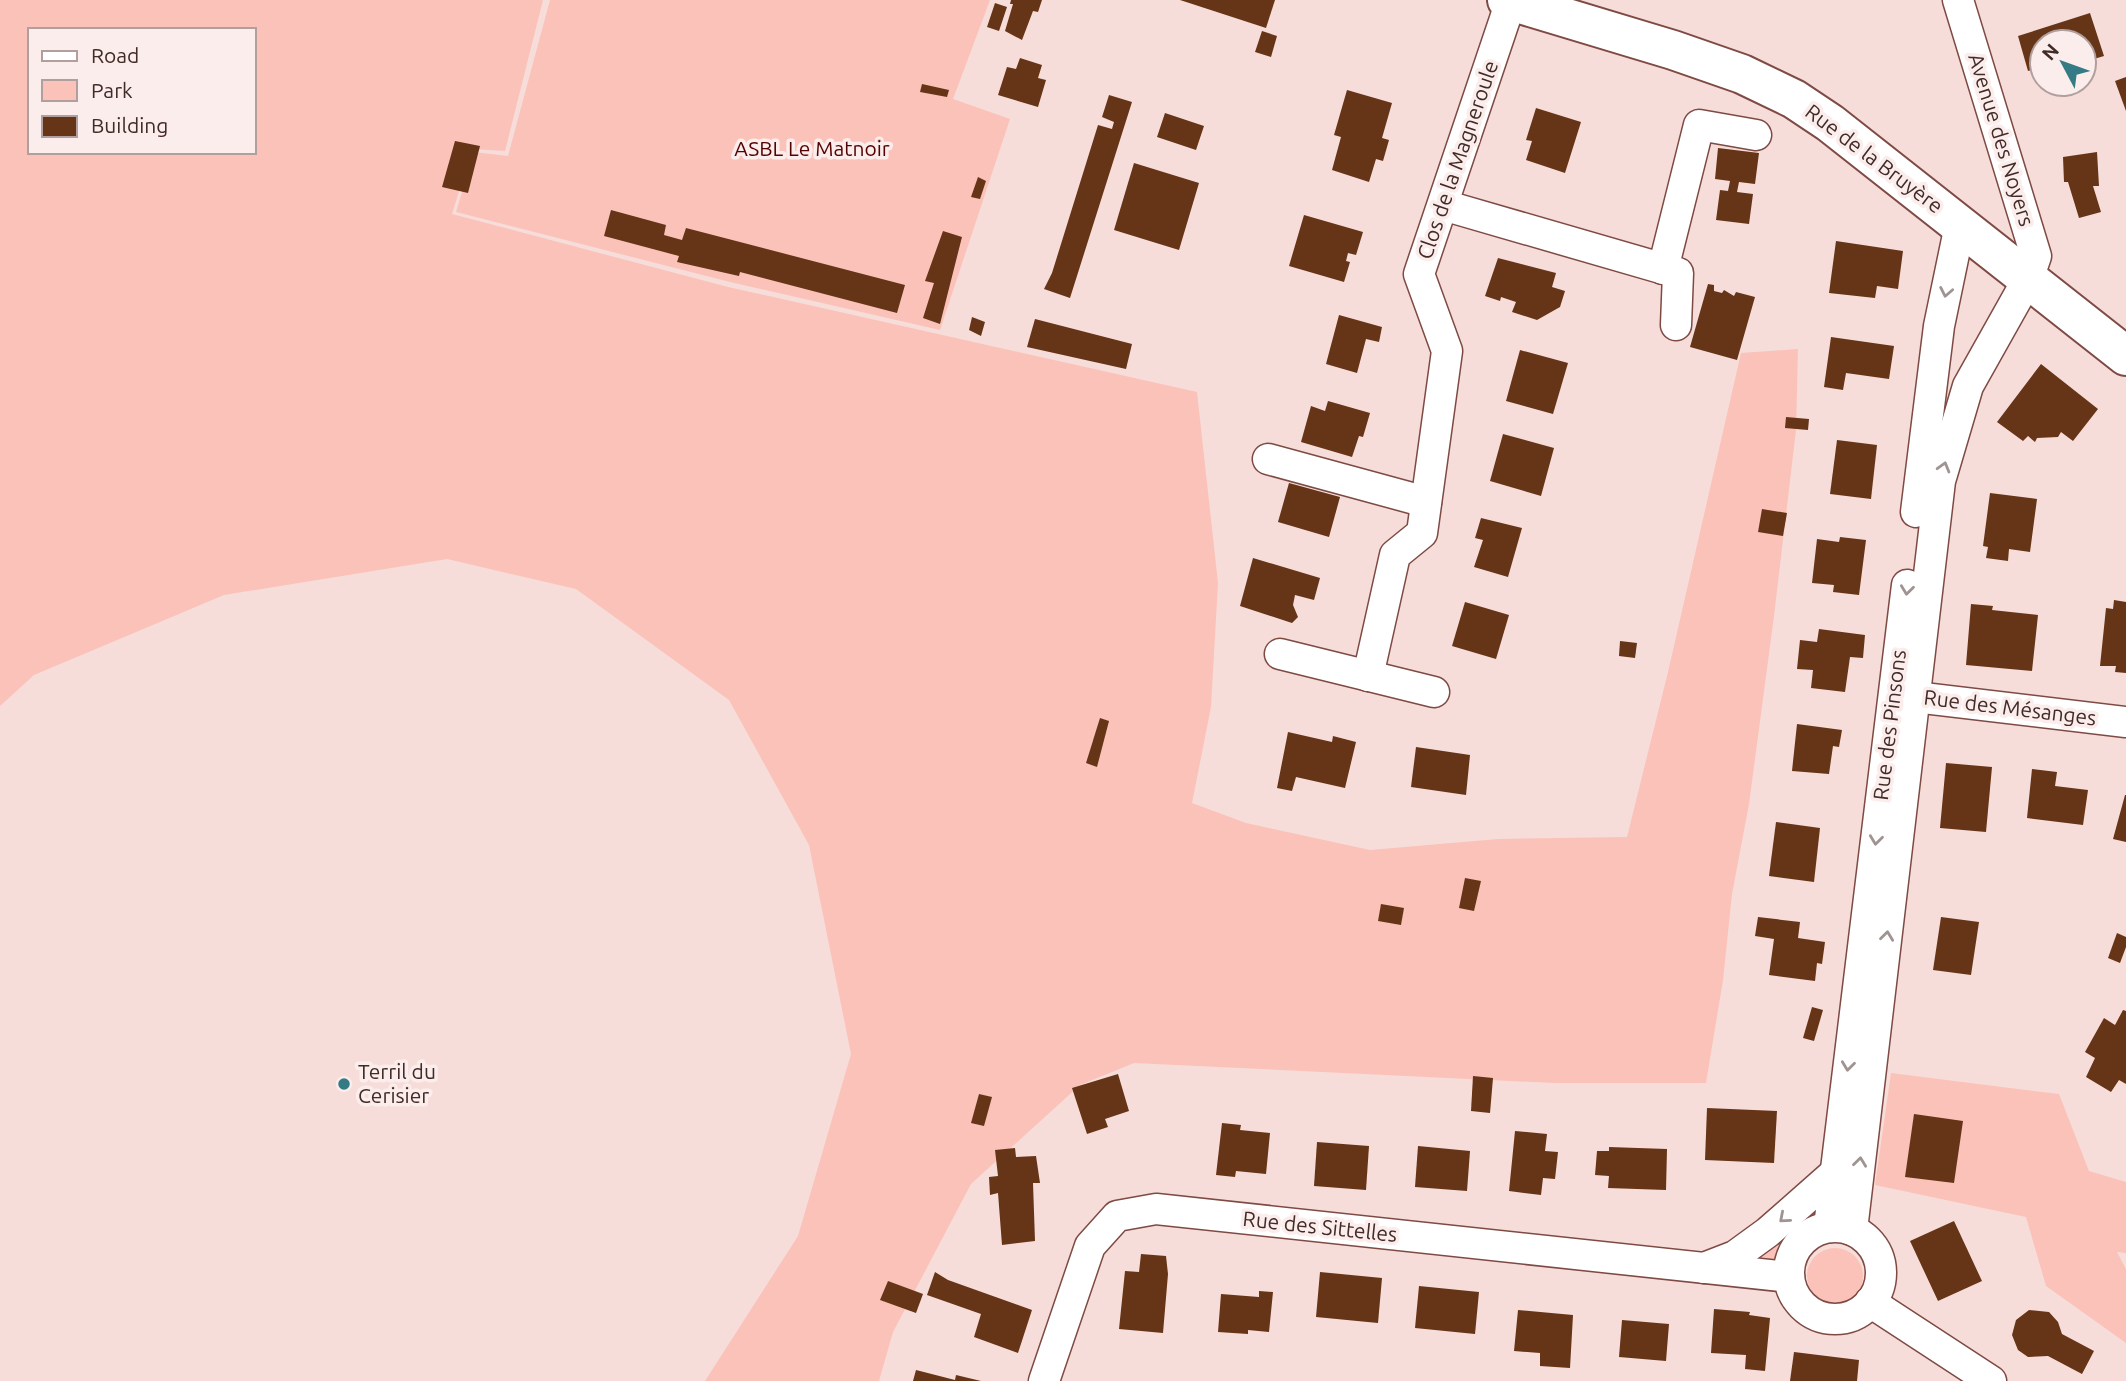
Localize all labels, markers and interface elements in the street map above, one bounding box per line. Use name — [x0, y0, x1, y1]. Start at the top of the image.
legend — [28, 28, 256, 154]
north arrow — [2028, 28, 2098, 98]
text: N — [2037, 39, 2063, 64]
text: Road — [91, 43, 139, 67]
street label: Avenue des Noyers — [1964, 50, 2040, 229]
street label: Clos de la Magneroule — [1412, 57, 1502, 262]
text: Park — [91, 78, 133, 102]
street label: Rue de la Bruyère — [1801, 99, 1948, 218]
text: Building — [91, 113, 168, 137]
park label: ASBL Le Matnoir — [734, 136, 890, 160]
one-way arrow — [1939, 286, 1954, 298]
one-way arrow — [1936, 462, 1951, 474]
one-way arrow — [1899, 584, 1914, 596]
street label: Rue des Pinsons — [1868, 648, 1910, 801]
street label: Rue des Mésanges — [1922, 685, 2098, 730]
one-way arrow — [1869, 834, 1884, 846]
one-way arrow — [1879, 930, 1894, 942]
place label: Terril du Cerisier — [358, 1059, 436, 1107]
one-way arrow — [1841, 1060, 1856, 1072]
marker: Terril du Cerisier — [336, 1076, 352, 1092]
one-way arrow — [1853, 1156, 1868, 1168]
street label: Rue des Sittelles — [1242, 1206, 1399, 1246]
one-way arrow — [1779, 1210, 1792, 1222]

